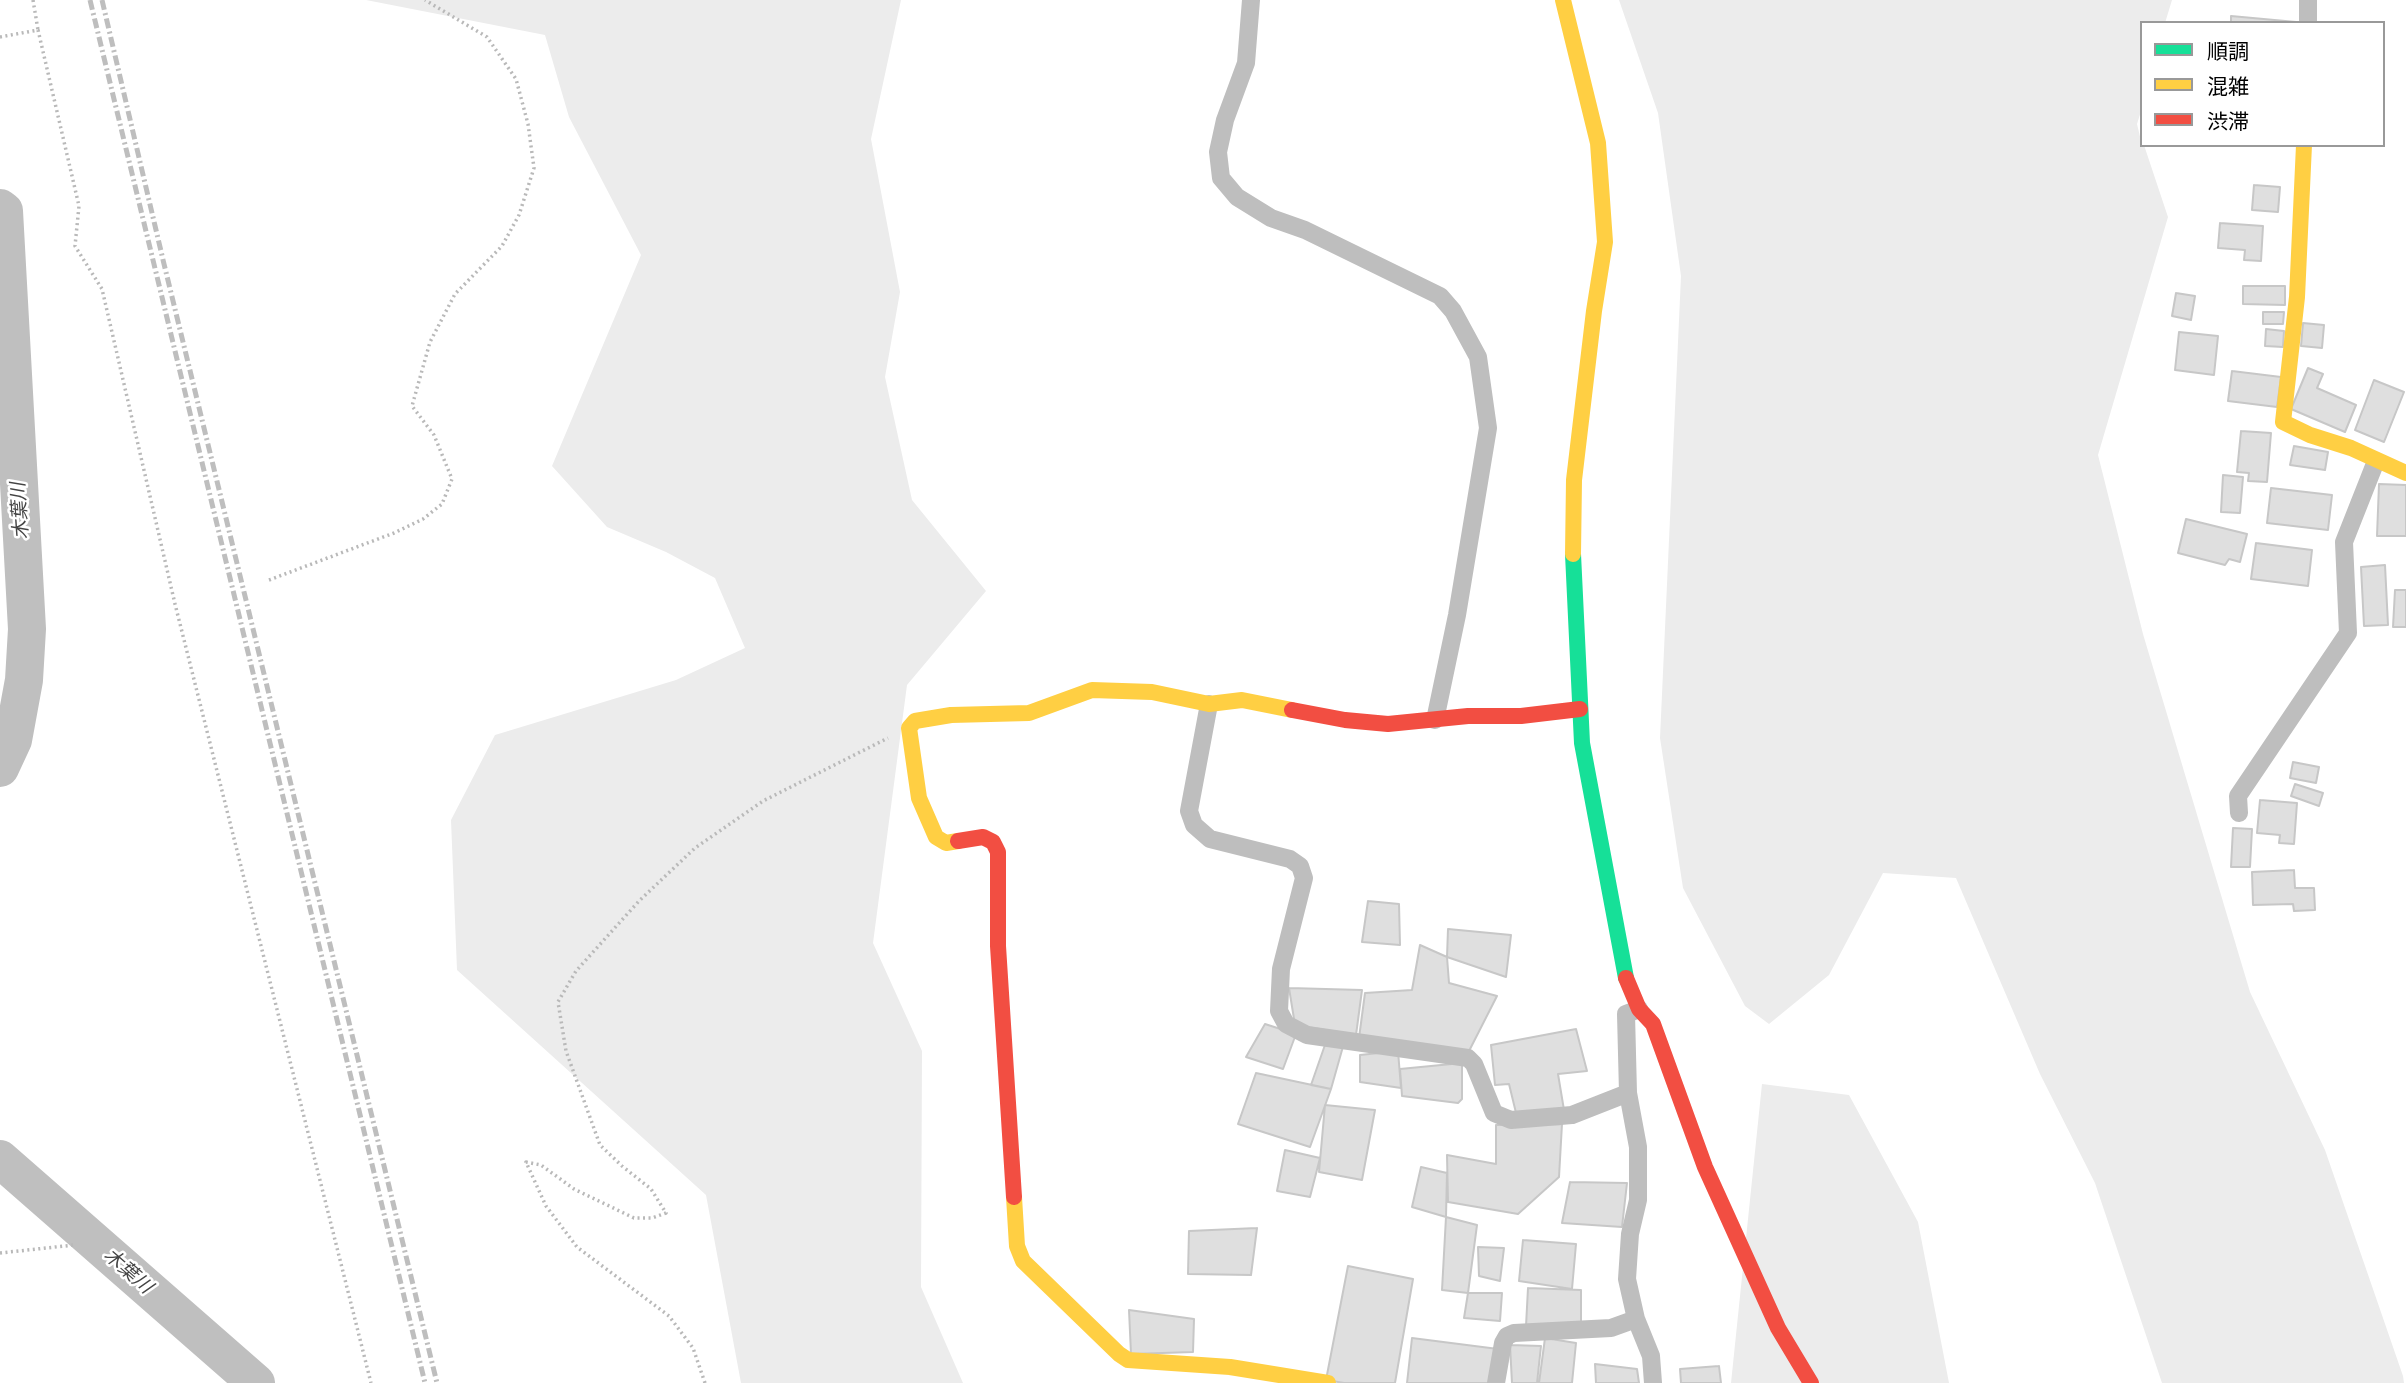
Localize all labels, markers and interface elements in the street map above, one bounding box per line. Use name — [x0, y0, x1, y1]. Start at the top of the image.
legend — [2140, 21, 2385, 147]
text: 順調 — [2207, 39, 2249, 64]
text: 混雑 — [2207, 74, 2249, 99]
text: 渋滞 — [2207, 109, 2249, 134]
water label: 木葉川 — [7, 482, 33, 540]
water label: 木葉川 — [99, 1244, 157, 1298]

